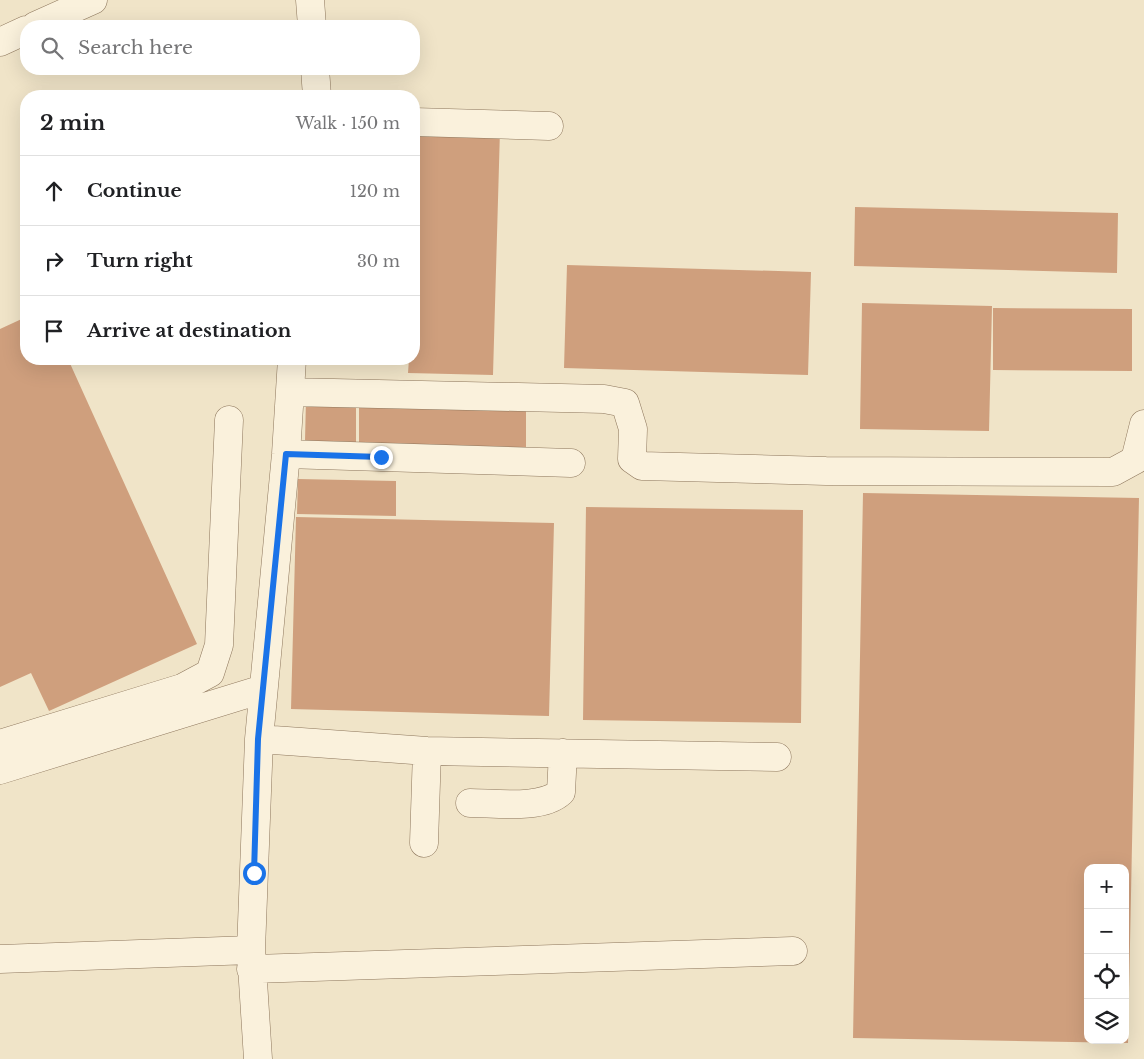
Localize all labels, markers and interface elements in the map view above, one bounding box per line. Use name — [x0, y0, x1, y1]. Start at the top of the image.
search box — [20, 20, 420, 75]
icon: search — [38, 34, 66, 62]
text: Search here — [78, 36, 193, 59]
text: 2 min — [40, 110, 105, 136]
text: Walk · 150 m — [296, 113, 400, 133]
icon: ahead — [40, 177, 68, 205]
text: Continue — [87, 179, 182, 202]
text: 120 m — [350, 181, 400, 201]
icon: right — [40, 247, 68, 275]
text: Turn right — [87, 249, 193, 272]
text: 30 m — [357, 251, 400, 271]
icon: arrive — [40, 317, 68, 345]
text: Arrive at destination — [87, 319, 291, 342]
route end — [370, 446, 393, 469]
route start — [243, 862, 266, 885]
map controls — [1084, 864, 1129, 1044]
button: + — [1084, 864, 1129, 909]
button: − — [1084, 909, 1129, 954]
button: locate — [1084, 954, 1129, 999]
button: layers — [1084, 999, 1129, 1044]

